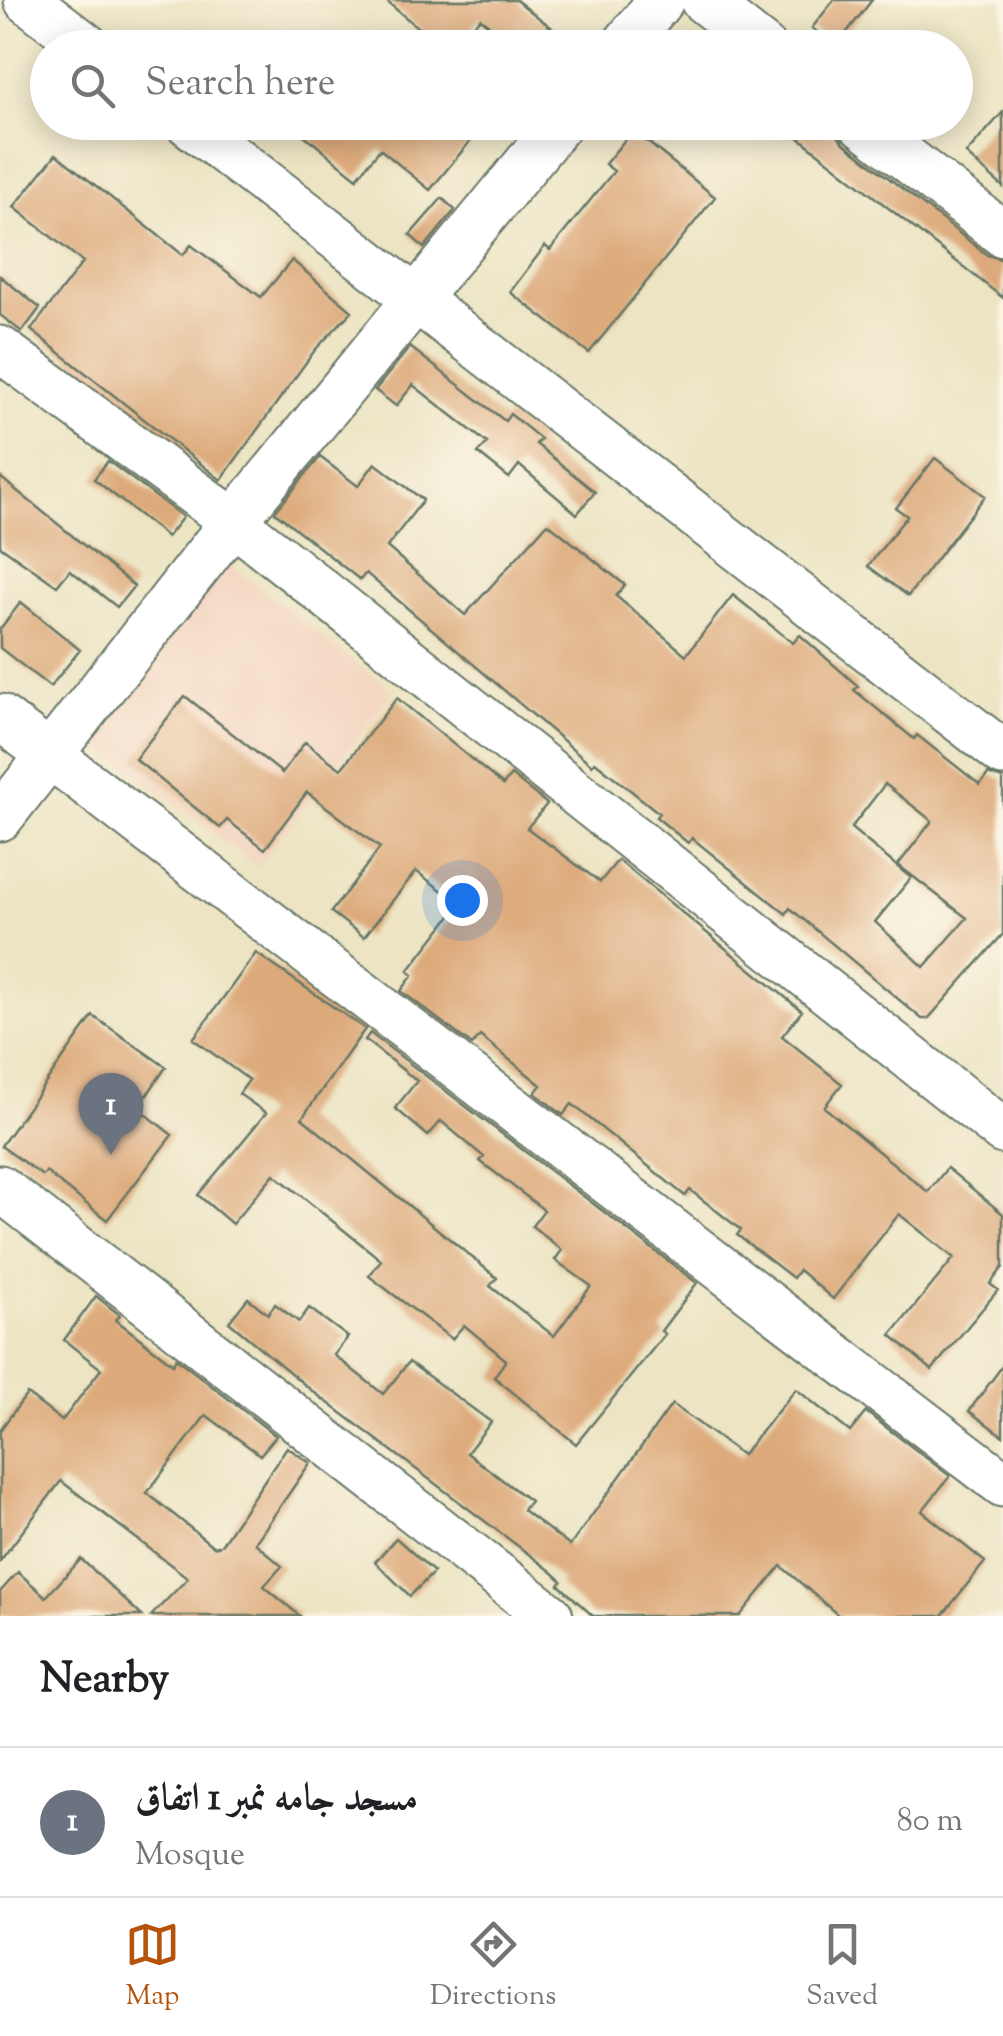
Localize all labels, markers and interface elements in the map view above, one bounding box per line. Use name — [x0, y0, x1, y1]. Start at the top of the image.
search box — [30, 30, 973, 140]
icon: search — [65, 58, 120, 113]
text: Search here — [145, 58, 336, 112]
your location — [437, 875, 488, 926]
pin: 1 — [78, 1072, 144, 1155]
text: Nearby — [40, 1651, 169, 1711]
text: مسجد جامه نمبر 1 اتفاق — [135, 1773, 418, 1827]
text: 1 — [67, 1799, 78, 1845]
text: 80 m — [897, 1799, 963, 1845]
text: Mosque — [135, 1833, 245, 1879]
tab: Map — [125, 1917, 180, 2017]
tab: Directions — [430, 1917, 556, 2017]
tab: Saved — [806, 1917, 878, 2017]

